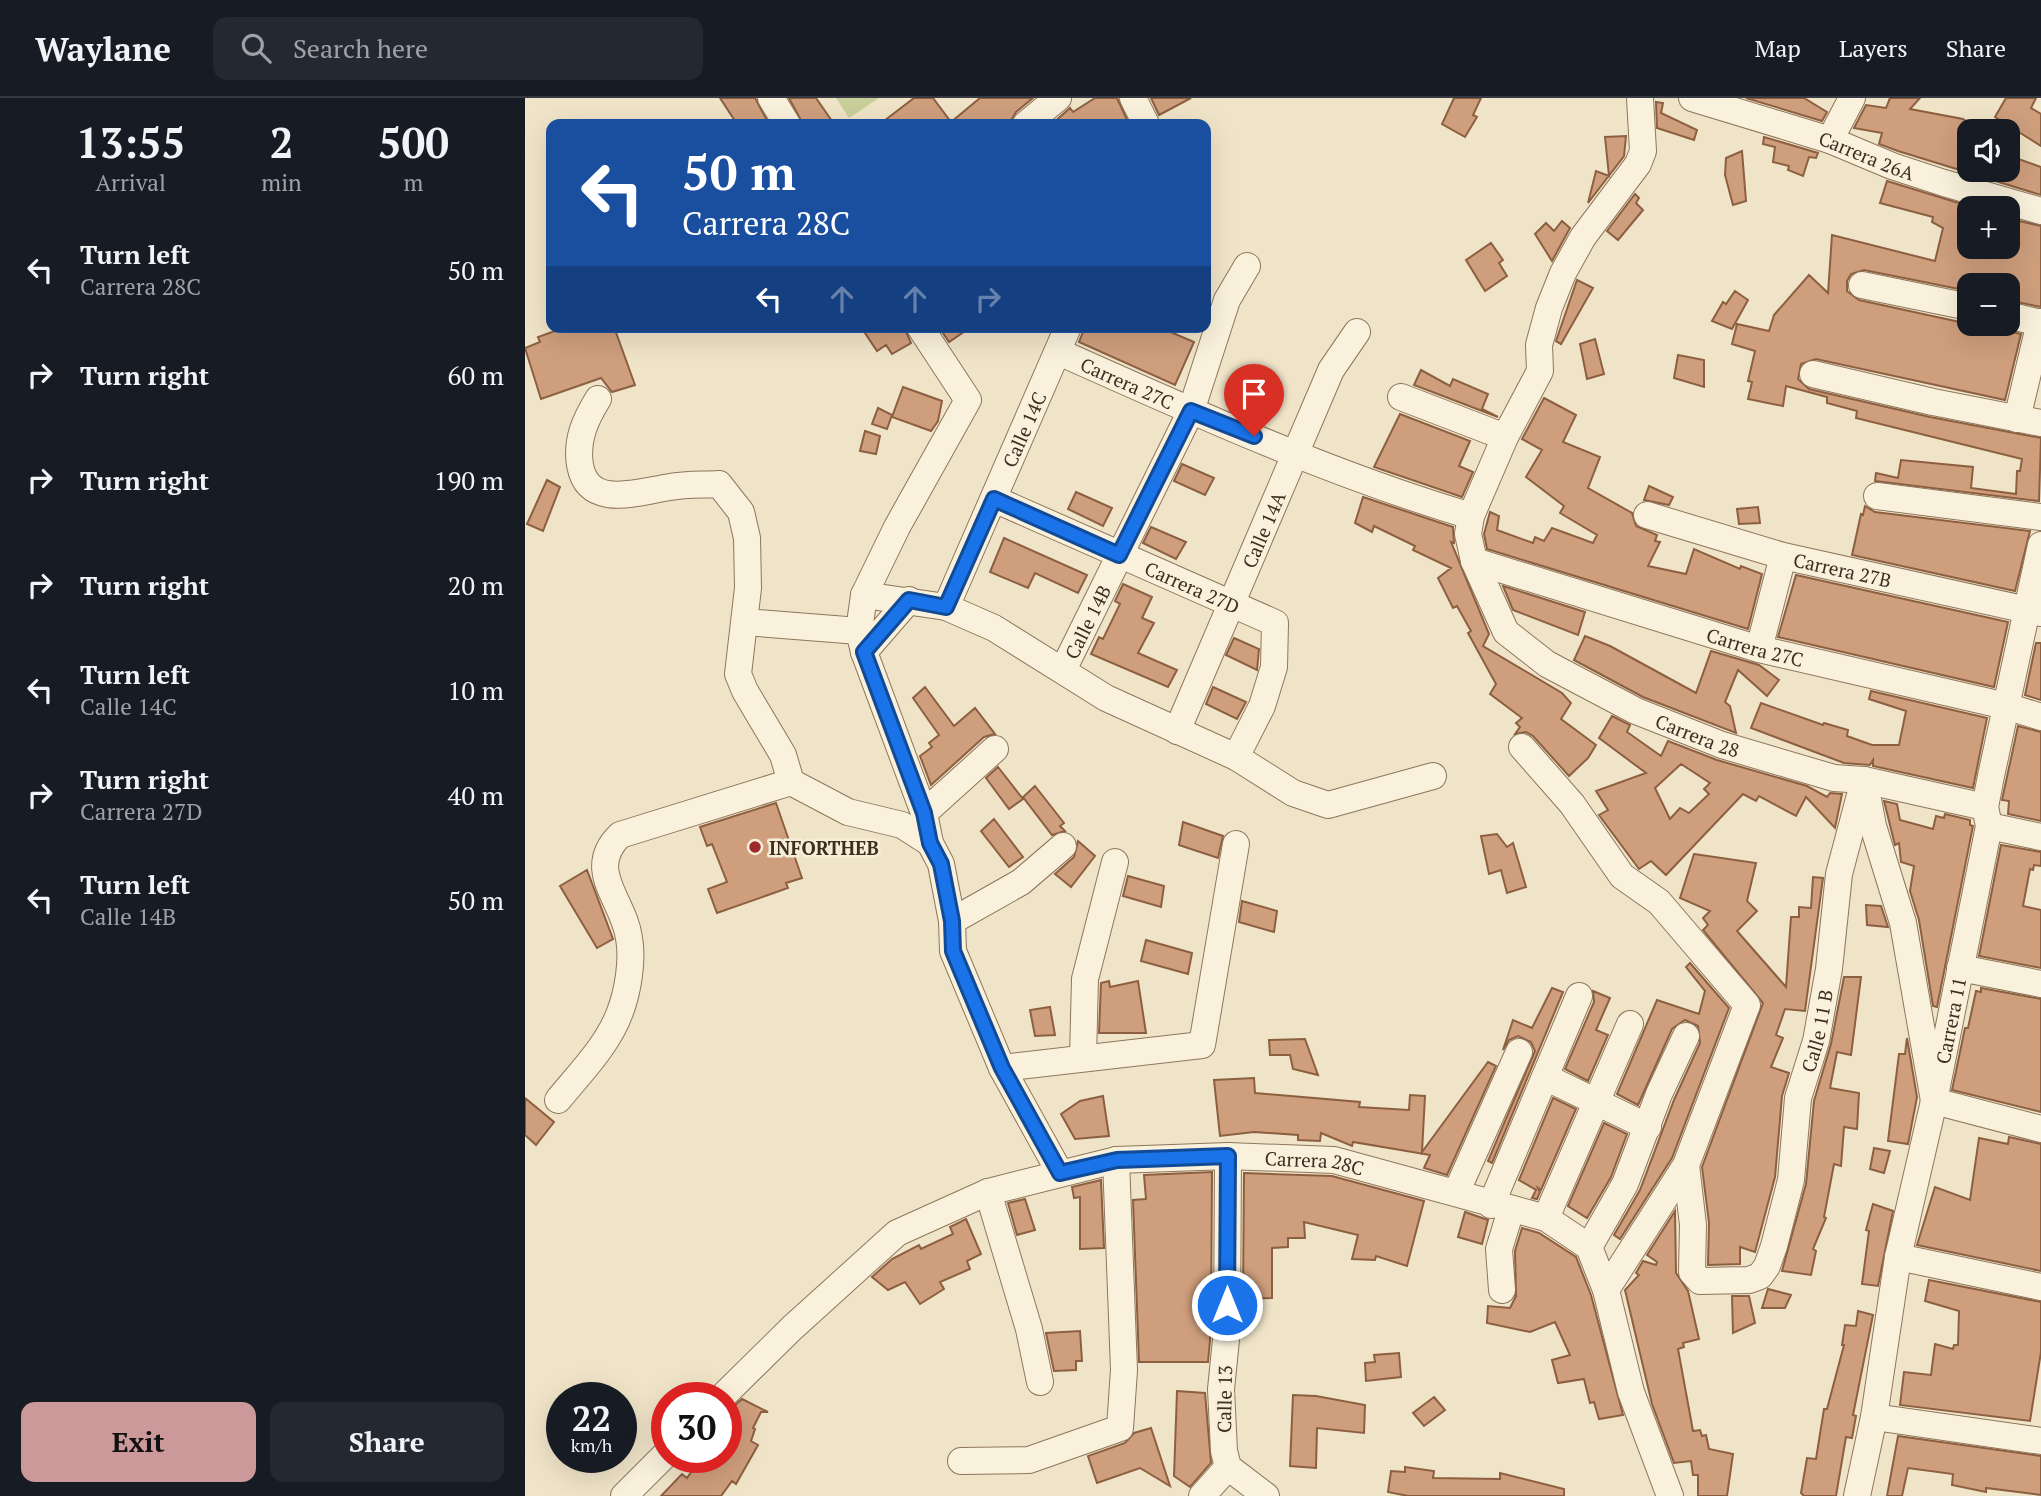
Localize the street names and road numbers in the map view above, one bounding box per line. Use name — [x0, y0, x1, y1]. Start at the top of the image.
street label: Carrera 26A — [1816, 125, 1918, 185]
street label: Carrera 27C — [1077, 351, 1178, 414]
street label: Calle 14C — [996, 387, 1051, 471]
street label: Calle 14A — [1236, 487, 1290, 572]
street label: Carrera 27B — [1791, 546, 1894, 592]
street label: Carrera 27D — [1141, 555, 1244, 618]
street label: Calle 14B — [1058, 580, 1116, 663]
street label: Carrera 27C — [1704, 621, 1806, 671]
street label: Carrera 28 — [1652, 708, 1742, 762]
street label: Carrera 11 — [1929, 975, 1971, 1066]
street label: Calle 11 B — [1794, 987, 1838, 1075]
street label: Carrera 28C — [1264, 1145, 1367, 1180]
street label: Calle 13 — [1211, 1365, 1237, 1433]

